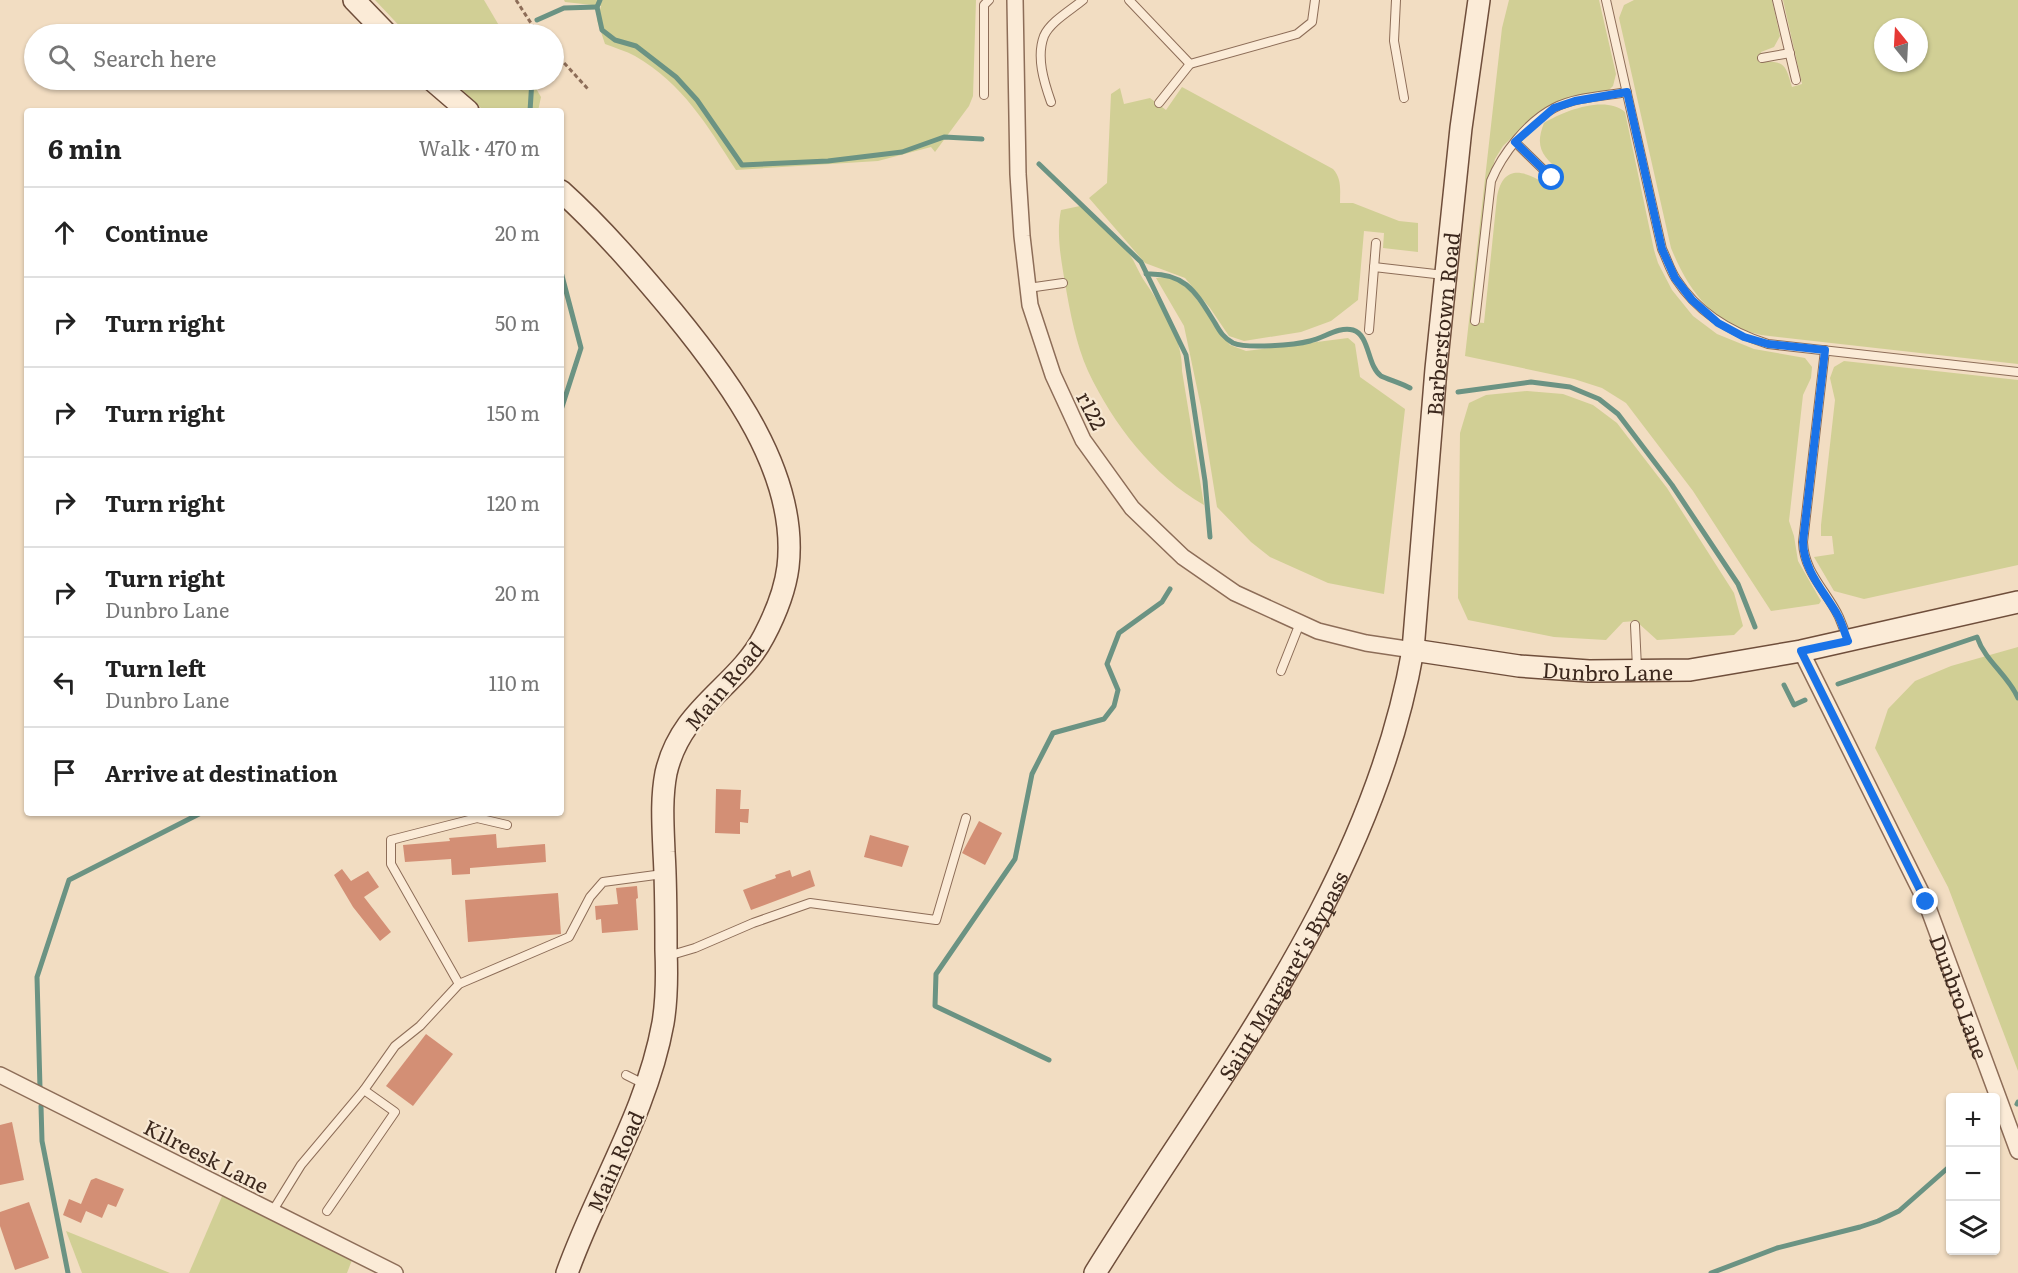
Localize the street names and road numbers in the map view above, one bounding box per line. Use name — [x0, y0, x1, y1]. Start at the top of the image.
street label: Barberstown Road — [1417, 230, 1466, 417]
street label: r122 — [1070, 385, 1116, 435]
street label: Main Road — [676, 634, 770, 736]
street label: Dunbro Lane — [1541, 652, 1673, 687]
street label: Saint Margaret's Bypass — [1209, 865, 1354, 1085]
street label: Dunbro Lane — [1924, 930, 1998, 1063]
street label: Main Road — [578, 1105, 650, 1217]
street label: Kilreesk Lane — [139, 1110, 275, 1200]

